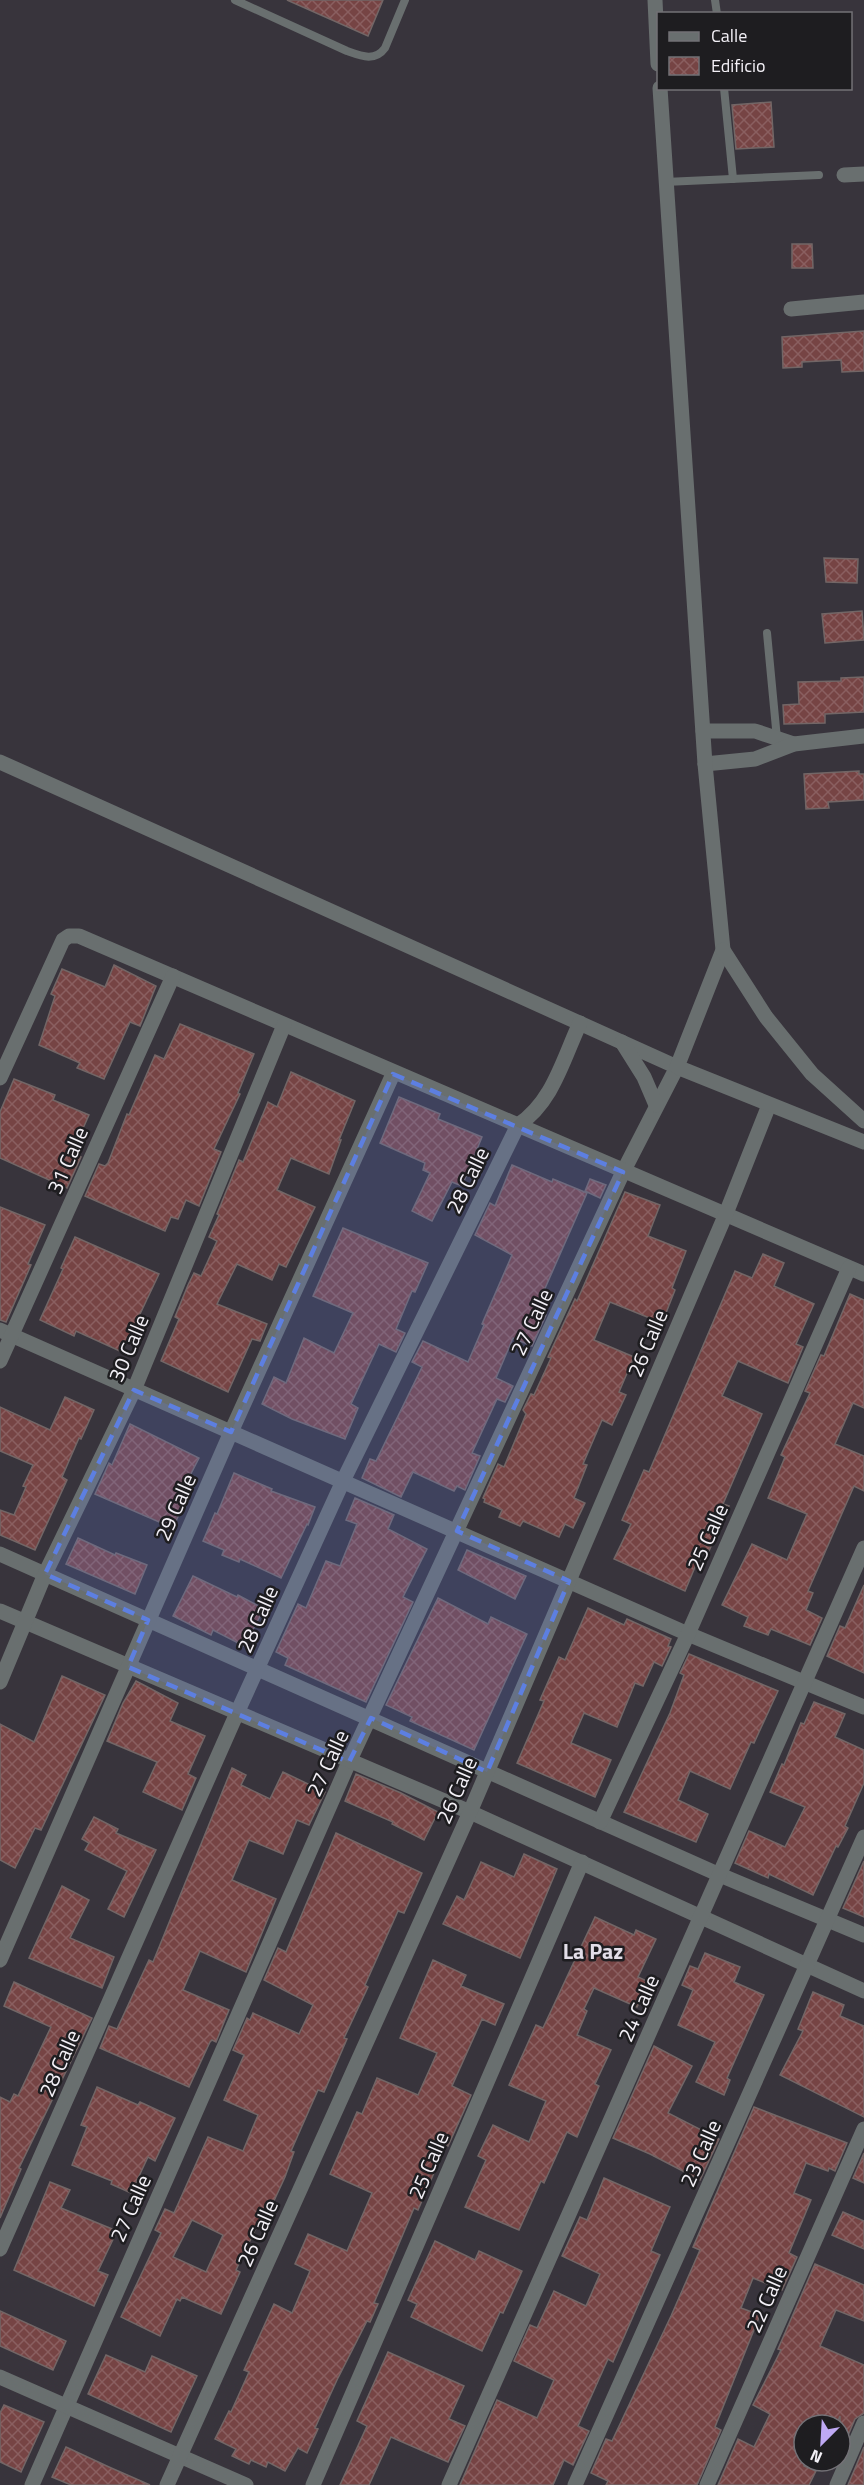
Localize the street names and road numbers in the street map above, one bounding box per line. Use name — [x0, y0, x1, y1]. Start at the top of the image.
street label: 31 Calle — [38, 1121, 96, 1199]
street label: 28 Calle — [437, 1141, 497, 1219]
street label: 27 Calle — [502, 1283, 560, 1361]
street label: 26 Calle — [619, 1304, 675, 1382]
street label: 30 Calle — [100, 1309, 156, 1387]
street label: 29 Calle — [146, 1468, 204, 1546]
street label: 25 Calle — [678, 1498, 736, 1576]
street label: 28 Calle — [228, 1580, 286, 1658]
street label: 27 Calle — [298, 1724, 356, 1802]
street label: 26 Calle — [427, 1751, 485, 1829]
street label: 24 Calle — [609, 1969, 667, 2047]
street label: 28 Calle — [30, 2024, 88, 2102]
street label: 23 Calle — [671, 2114, 729, 2192]
street label: 25 Calle — [400, 2126, 456, 2204]
street label: 27 Calle — [101, 2169, 159, 2247]
street label: 26 Calle — [228, 2194, 286, 2272]
street label: 22 Calle — [737, 2260, 795, 2338]

